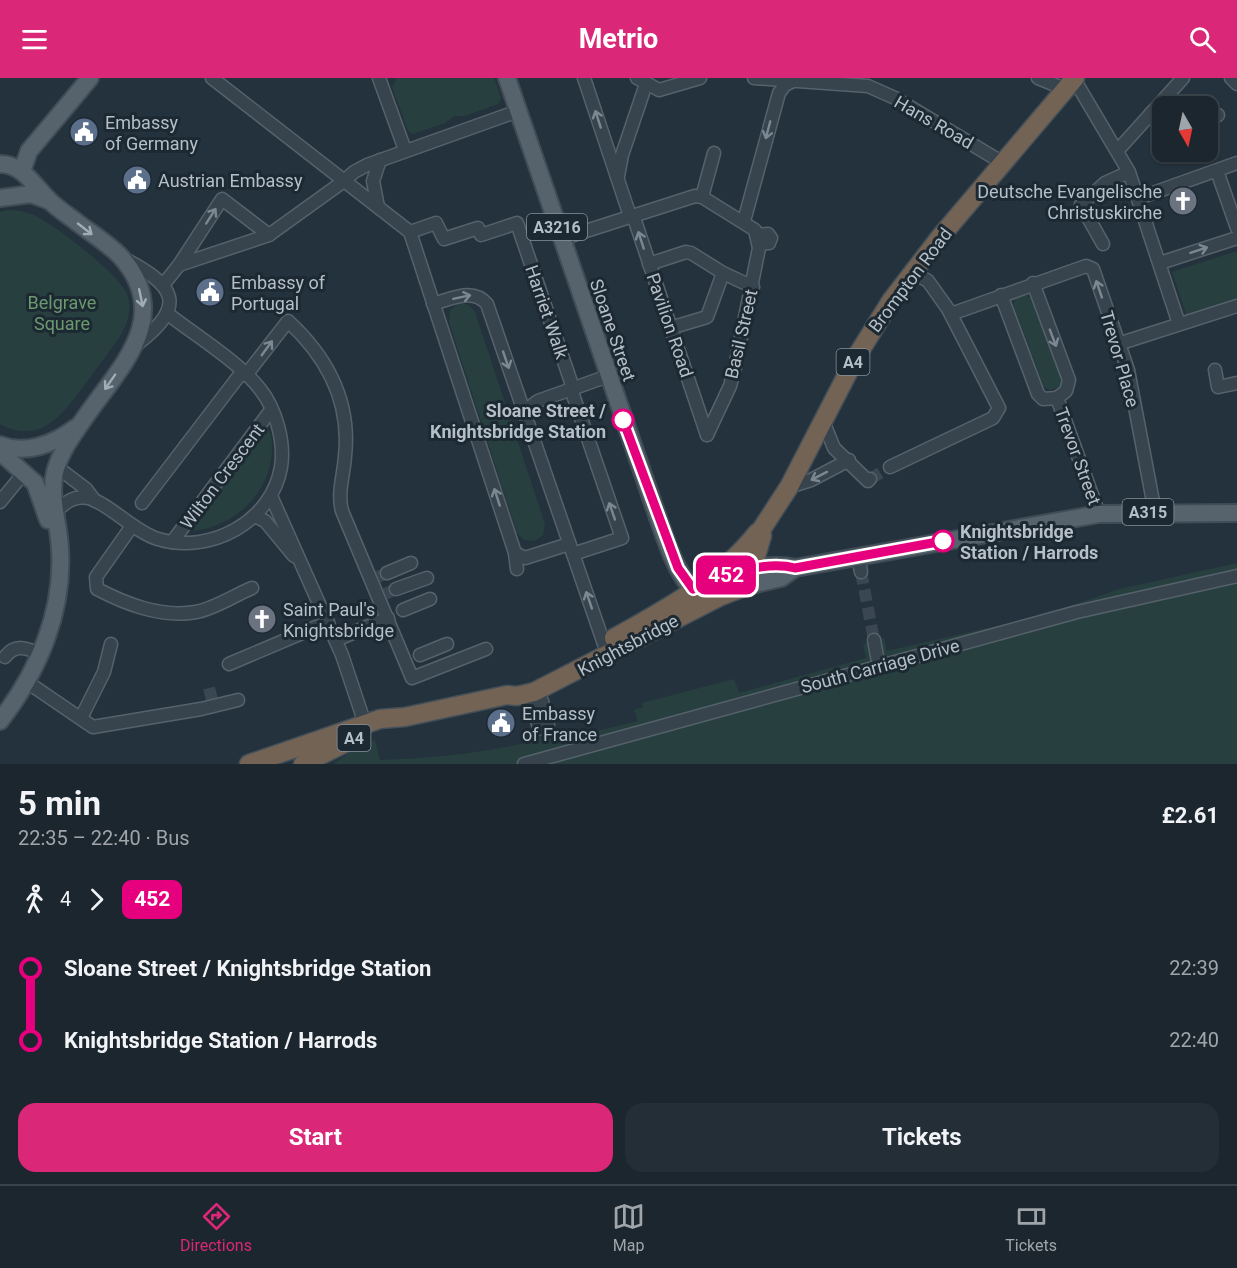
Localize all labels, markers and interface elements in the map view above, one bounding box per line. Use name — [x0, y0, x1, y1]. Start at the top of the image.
icon: menu — [18, 23, 51, 56]
text: Metrio — [579, 23, 658, 55]
icon: search — [1186, 23, 1219, 56]
street label: Hans Road — [891, 91, 977, 153]
north arrow — [1152, 96, 1218, 162]
map controls — [1152, 96, 1218, 162]
one-way arrow — [591, 110, 602, 129]
place label: Embassy of Germany — [105, 112, 198, 154]
public building icon: Embassy of Germany — [68, 116, 100, 148]
one-way arrow — [762, 120, 774, 139]
public building icon: Austrian Embassy — [121, 164, 153, 196]
place label: Austrian Embassy — [158, 170, 303, 191]
place label: Deutsche Evangelische Christuskirche — [977, 181, 1162, 223]
church icon: Deutsche Evangelische Christuskirche — [1167, 185, 1199, 217]
one-way arrow — [205, 208, 217, 225]
road number: A3216 — [527, 214, 587, 240]
one-way arrow — [77, 222, 93, 235]
street label: Brompton Road — [864, 224, 956, 336]
one-way arrow — [635, 231, 646, 250]
one-way arrow — [1189, 244, 1208, 255]
street label: Harriet Walk — [521, 262, 573, 363]
street label: Pavilion Road — [642, 270, 698, 380]
place label: Embassy of Portugal — [231, 272, 326, 314]
public building icon: Embassy of Portugal — [194, 276, 226, 308]
street label: Sloane Street — [586, 276, 640, 384]
one-way arrow — [1093, 280, 1104, 299]
street label: Basil Street — [721, 287, 761, 381]
one-way arrow — [136, 288, 147, 307]
one-way arrow — [451, 291, 471, 302]
park label: Belgrave Square — [28, 292, 96, 334]
street label: Trevor Place — [1096, 308, 1144, 410]
one-way arrow — [1048, 328, 1059, 347]
one-way arrow — [261, 340, 273, 356]
road number: A4 — [836, 349, 870, 375]
one-way arrow — [502, 350, 513, 369]
one-way arrow — [104, 373, 116, 389]
place label: Sloane Street / Knightsbridge Station — [430, 400, 606, 442]
street label: Trevor Street — [1051, 404, 1105, 508]
marker: Sloane Street / Knightsbridge Station — [612, 409, 634, 431]
street label: Wilton Crescent — [176, 419, 268, 533]
one-way arrow — [811, 470, 829, 482]
one-way arrow — [490, 489, 501, 507]
road number: A315 — [1122, 499, 1174, 525]
one-way arrow — [606, 502, 617, 521]
place label: Knightsbridge Station / Harrods — [960, 521, 1098, 563]
marker: Knightsbridge Station / Harrods — [932, 530, 954, 552]
line badge: 452 — [692, 556, 760, 594]
text: 452 — [708, 563, 744, 587]
one-way arrow — [583, 591, 594, 610]
place label: Saint Paul's Knightsbridge — [283, 599, 394, 641]
church icon: Saint Paul's Knightsbridge — [246, 603, 278, 635]
street label: Knightsbridge — [574, 610, 682, 680]
street label: South Carriage Drive — [798, 635, 962, 697]
place label: Embassy of France — [522, 703, 597, 745]
public building icon: Embassy of France — [485, 707, 517, 739]
road number: A4 — [338, 725, 370, 751]
text: 5 min — [18, 784, 101, 823]
text: £2.61 — [1162, 803, 1219, 828]
text: 22:35 – 22:40 · Bus — [18, 826, 190, 850]
icon: walk — [18, 883, 51, 916]
icon: forward — [80, 883, 113, 916]
text: 4 — [60, 887, 71, 911]
text: 452 — [134, 887, 170, 911]
text: Sloane Street / Knightsbridge Station — [64, 956, 431, 981]
text: 22:39 — [1169, 956, 1219, 980]
text: Knightsbridge Station / Harrods — [64, 1028, 377, 1053]
text: 22:40 — [1169, 1028, 1219, 1052]
button: Start — [18, 1103, 613, 1172]
button: Tickets — [625, 1103, 1219, 1172]
tab: Directions — [180, 1200, 252, 1255]
tab: Map — [612, 1200, 645, 1255]
tab: Tickets — [1005, 1200, 1057, 1255]

